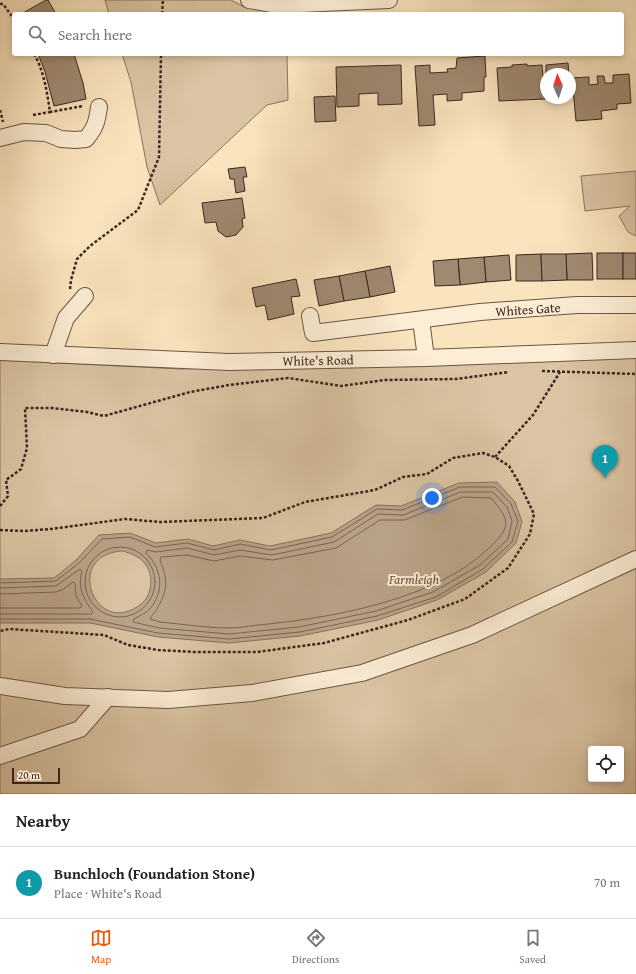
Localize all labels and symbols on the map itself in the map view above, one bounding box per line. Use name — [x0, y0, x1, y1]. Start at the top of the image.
north arrow — [540, 68, 576, 104]
street label: Whites Gate — [495, 298, 561, 321]
street label: White's Road — [282, 350, 354, 371]
pin: 1 — [592, 445, 618, 478]
your location — [422, 488, 442, 508]
park label: Farmleigh — [388, 570, 439, 589]
scale bar — [12, 766, 60, 785]

